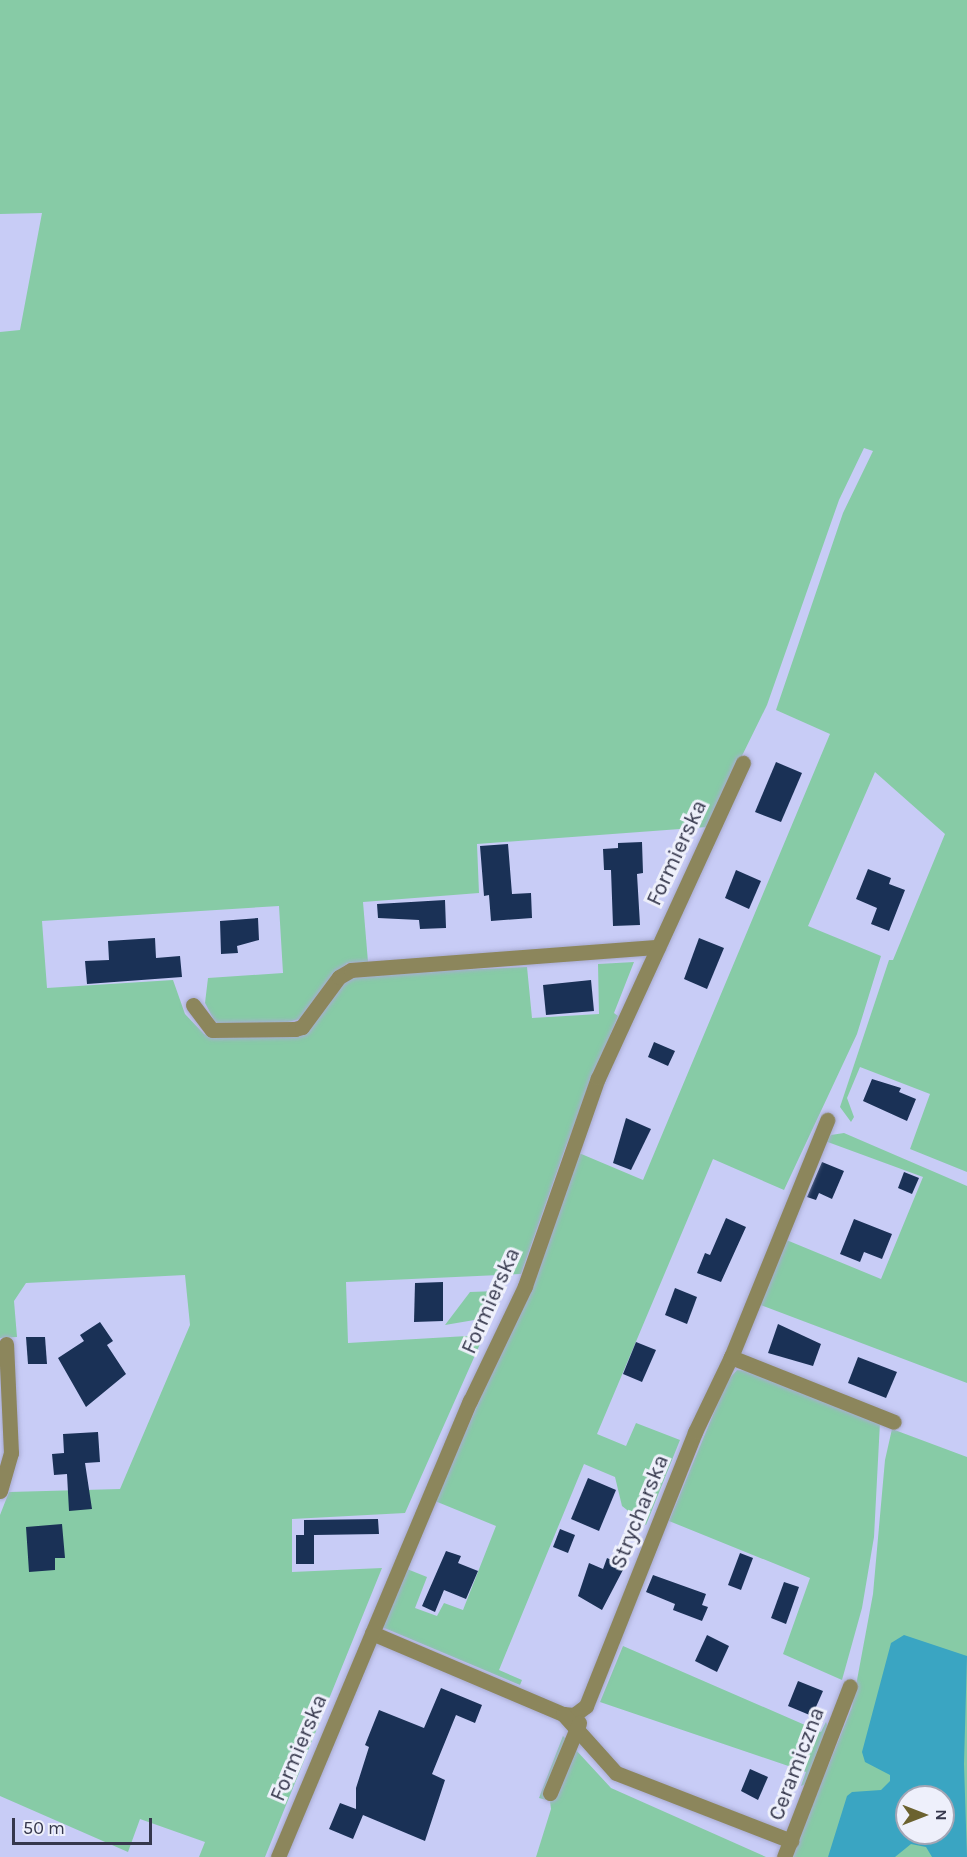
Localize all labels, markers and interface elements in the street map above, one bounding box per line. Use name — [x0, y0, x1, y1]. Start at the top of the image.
street label: Formierska — [641, 796, 713, 910]
street label: Formierska — [456, 1244, 526, 1358]
street label: Strycharska — [605, 1451, 675, 1573]
street label: Formierska — [265, 1691, 333, 1805]
street label: Ceramiczna — [763, 1704, 831, 1824]
north arrow — [895, 1785, 955, 1845]
scale bar — [15, 1806, 154, 1844]
text: N — [932, 1809, 951, 1821]
text: 50 m — [23, 1817, 65, 1839]

